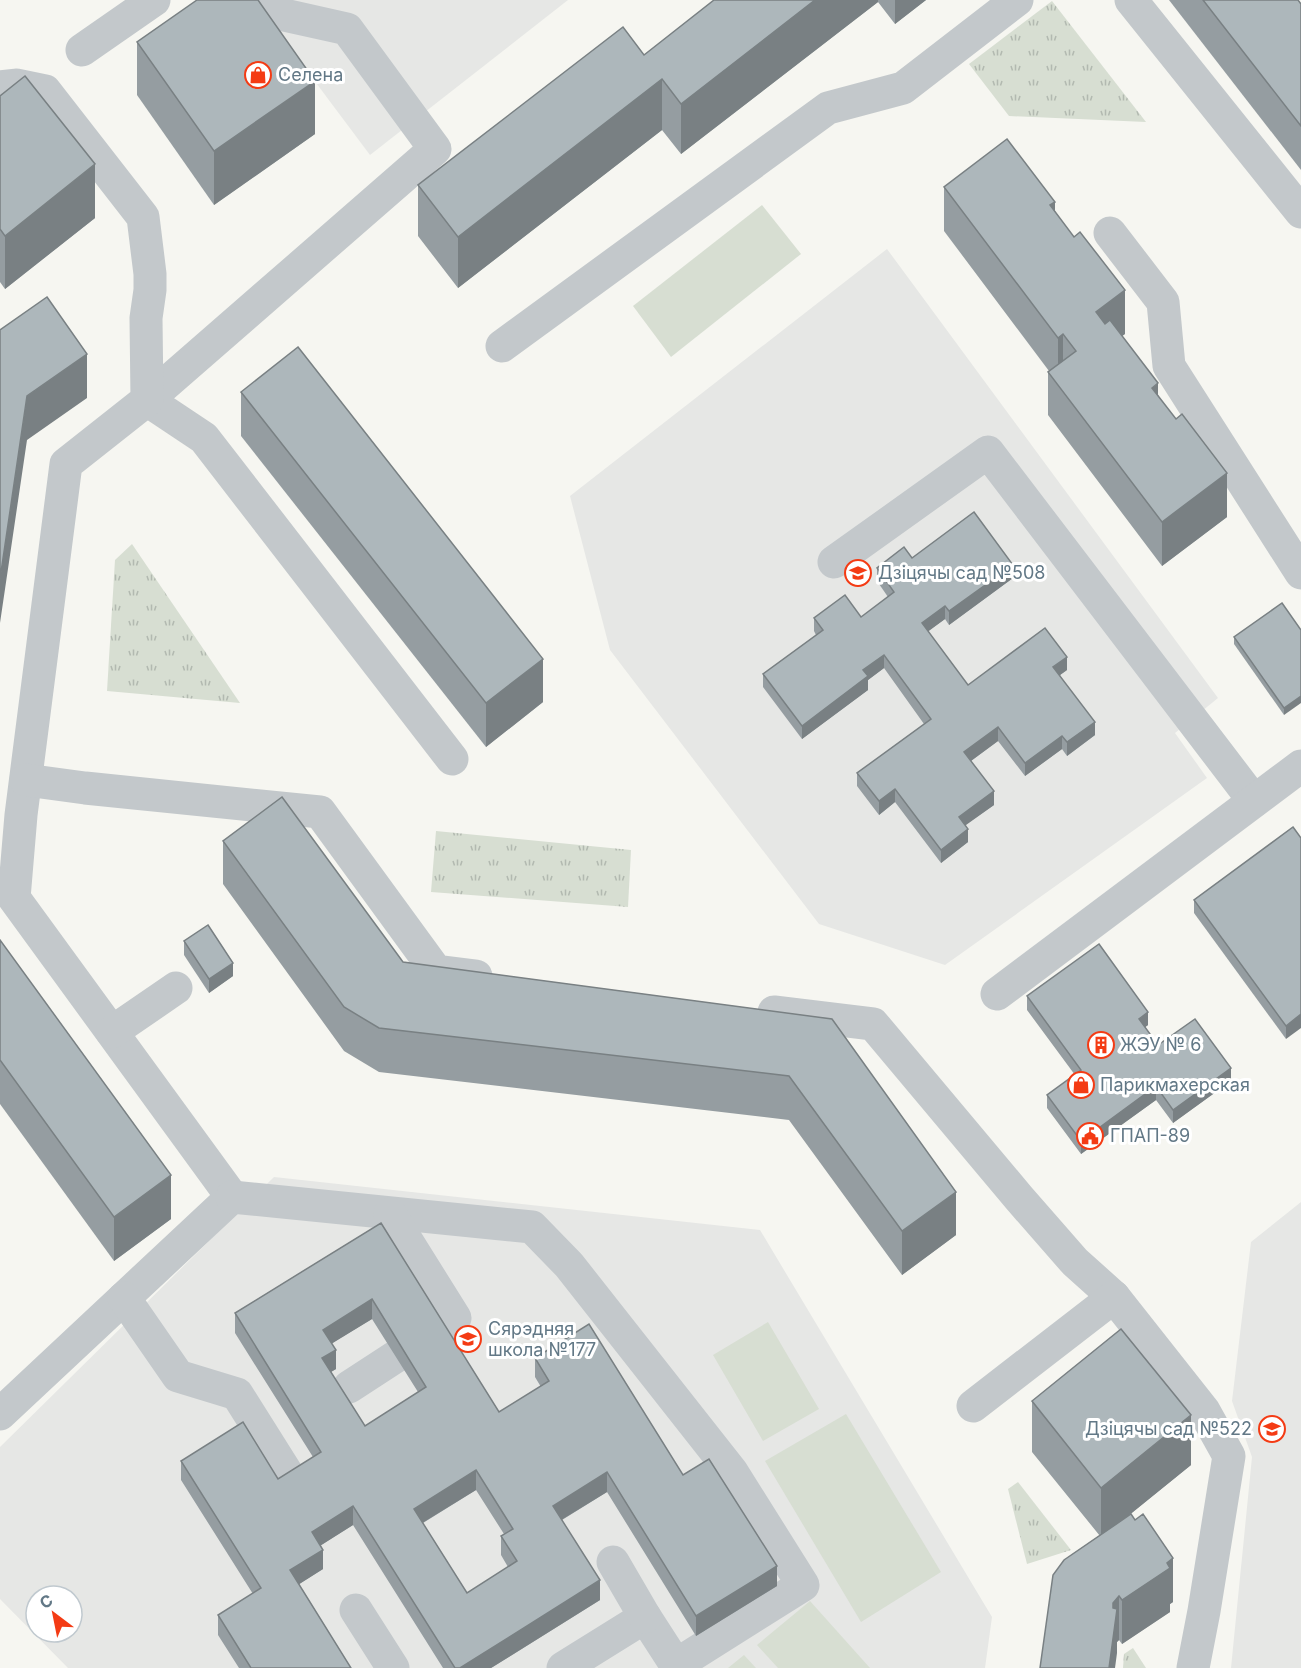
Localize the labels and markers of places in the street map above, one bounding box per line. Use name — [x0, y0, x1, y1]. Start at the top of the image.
shop icon: Селена — [243, 60, 273, 90]
place label: Селена — [278, 64, 343, 85]
school or university icon: Дзіцячы сад №508 — [843, 558, 873, 588]
place label: Дзіцячы сад №508 — [878, 562, 1045, 583]
building icon: ЖЭУ № 6 — [1086, 1030, 1116, 1060]
place label: ЖЭУ № 6 — [1120, 1034, 1201, 1055]
shop icon: Парикмахерская — [1066, 1070, 1096, 1100]
place label: Парикмахерская — [1100, 1074, 1250, 1095]
public building icon: ГПАП-89 — [1075, 1121, 1105, 1151]
place label: ГПАП-89 — [1110, 1125, 1190, 1146]
place label: Сярэдняя школа №177 — [488, 1318, 596, 1360]
school or university icon: Сярэдняя школа №177 — [453, 1324, 483, 1354]
school or university icon: Дзіцячы сад №522 — [1257, 1414, 1287, 1444]
place label: Дзіцячы сад №522 — [1085, 1418, 1252, 1439]

